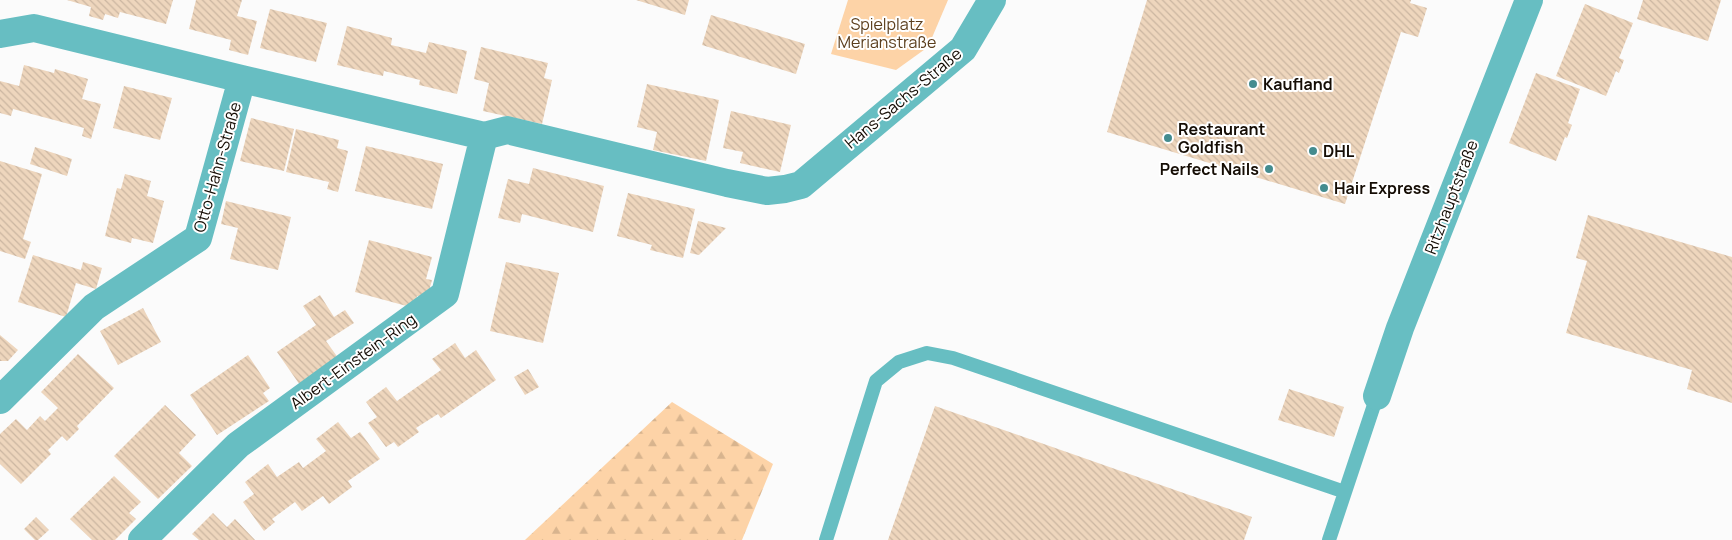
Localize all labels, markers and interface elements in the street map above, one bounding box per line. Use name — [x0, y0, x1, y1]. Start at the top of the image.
park label: Spielplatz Merianstraße — [838, 13, 936, 53]
street label: Hans-Sachs-Straße — [840, 43, 966, 153]
place label: Kaufland — [1263, 73, 1333, 95]
marker: Kaufland — [1247, 78, 1259, 90]
street label: Otto-Hahn-Straße — [188, 99, 246, 235]
place label: Restaurant Goldfish — [1178, 118, 1265, 158]
marker: Restaurant Goldfish — [1162, 132, 1174, 144]
street label: Ritzhauptstraße — [1419, 137, 1483, 257]
place label: DHL — [1323, 140, 1355, 162]
marker: DHL — [1307, 145, 1319, 157]
place label: Perfect Nails — [1160, 158, 1259, 180]
marker: Perfect Nails — [1263, 163, 1275, 175]
place label: Hair Express — [1334, 177, 1430, 199]
marker: Hair Express — [1318, 182, 1330, 194]
street label: Albert-Einstein-Ring — [286, 308, 420, 414]

